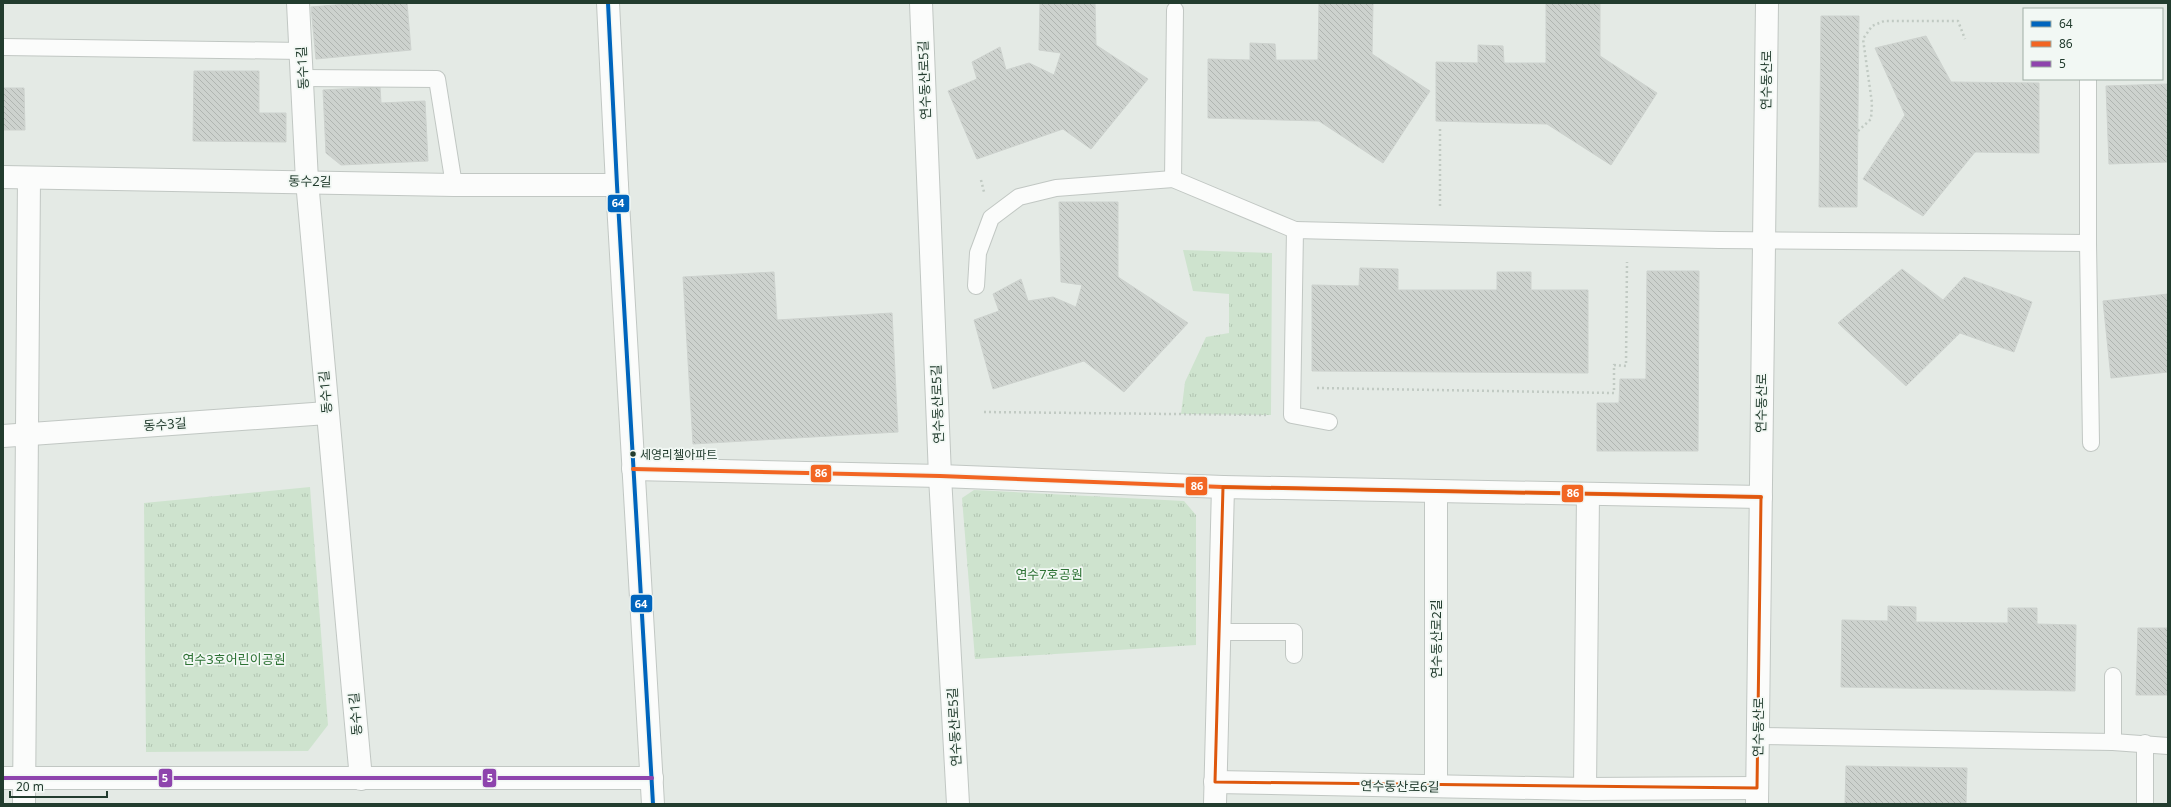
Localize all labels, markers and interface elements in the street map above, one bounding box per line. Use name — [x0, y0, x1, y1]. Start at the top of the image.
legend — [2023, 8, 2163, 80]
text: 64 — [2059, 15, 2073, 32]
text: 86 — [2059, 35, 2073, 52]
street label: 연수동산로5길 — [914, 40, 934, 120]
street label: 동수1길 — [292, 46, 312, 90]
street label: 연수동산로 — [1756, 50, 1776, 110]
text: 5 — [2059, 55, 2066, 72]
street label: 동수2길 — [288, 172, 332, 190]
line badge: 64 — [607, 194, 630, 213]
text: 64 — [612, 195, 625, 210]
street label: 연수동산로5길 — [927, 364, 947, 444]
street label: 동수1길 — [314, 370, 336, 414]
street label: 연수동산로 — [1751, 373, 1771, 433]
street label: 동수3길 — [143, 414, 187, 434]
place label: 세영리첼아파트 — [640, 446, 717, 463]
marker: 세영리첼아파트 — [628, 449, 638, 459]
line badge: 86 — [810, 464, 832, 483]
text: 86 — [815, 465, 827, 480]
line badge: 86 — [1185, 476, 1208, 496]
text: 86 — [1191, 478, 1203, 493]
line badge: 86 — [1561, 484, 1584, 503]
text: 86 — [1567, 485, 1579, 500]
park label: 연수7호공원 — [1015, 565, 1083, 583]
line badge: 64 — [630, 594, 653, 613]
text: 64 — [635, 596, 648, 611]
street label: 연수동산로2길 — [1427, 599, 1445, 679]
park label: 연수3호어린이공원 — [182, 650, 286, 668]
street label: 연수동산로5길 — [943, 687, 965, 767]
street label: 동수1길 — [344, 692, 366, 736]
street label: 연수동산로 — [1748, 697, 1768, 757]
line badge: 5 — [158, 768, 173, 788]
line badge: 5 — [482, 768, 497, 788]
text: 5 — [162, 770, 168, 785]
text: 5 — [487, 770, 493, 785]
scale bar — [10, 773, 107, 799]
street label: 연수동산로6길 — [1360, 776, 1440, 796]
text: 20 m — [16, 778, 44, 795]

